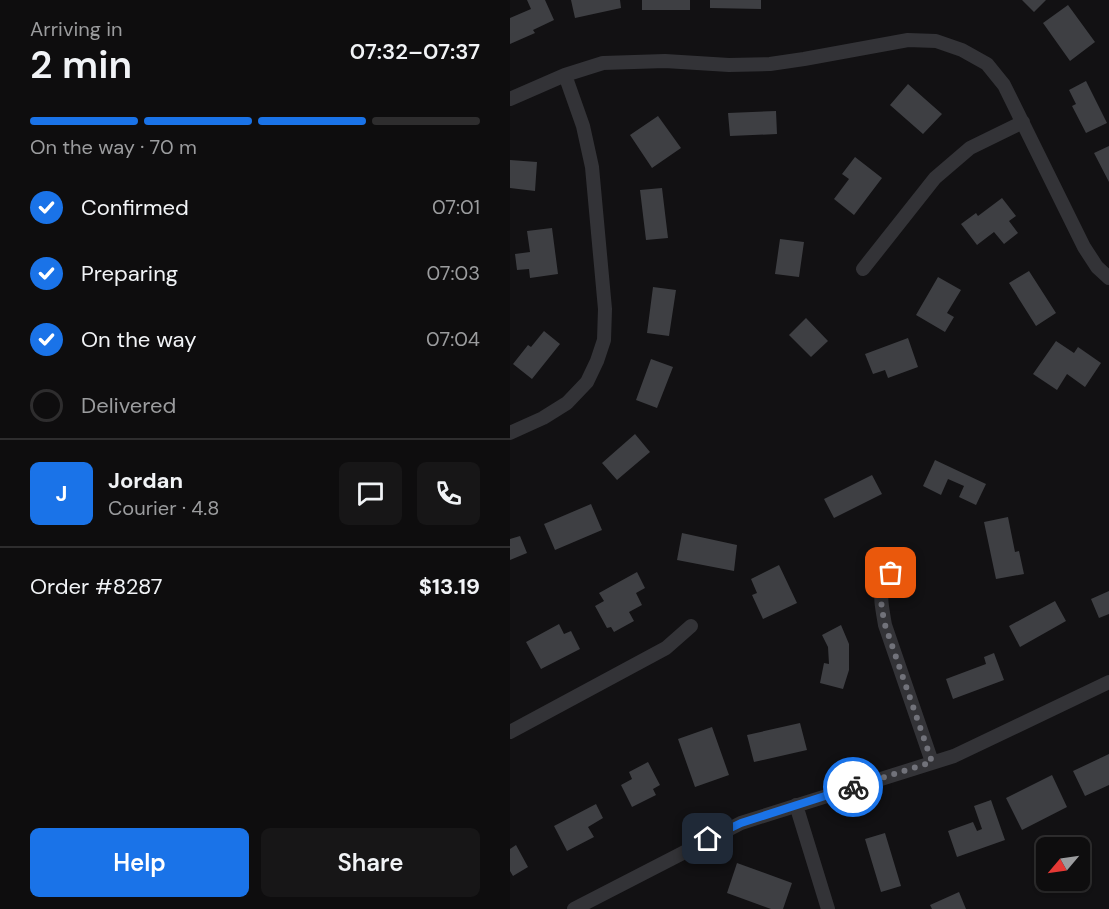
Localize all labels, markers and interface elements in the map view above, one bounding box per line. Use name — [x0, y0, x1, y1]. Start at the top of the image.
text: Arriving in — [30, 16, 122, 42]
text: 07:32–07:37 — [350, 37, 480, 66]
text: 2 min — [30, 39, 132, 90]
text: On the way · 70 m — [30, 134, 197, 160]
icon: check — [30, 191, 63, 224]
text: Confirmed — [81, 193, 189, 222]
text: 07:01 — [432, 194, 480, 220]
icon: check — [30, 257, 63, 290]
text: Preparing — [81, 259, 178, 288]
text: 07:03 — [426, 260, 480, 286]
icon: check — [30, 323, 63, 356]
text: On the way — [81, 325, 196, 354]
text: 07:04 — [426, 326, 480, 352]
text: Delivered — [81, 391, 176, 420]
button: chat — [339, 462, 402, 525]
button: phone — [417, 462, 480, 525]
text: Jordan — [108, 466, 183, 495]
text: J — [56, 479, 67, 508]
text: Courier · 4.8 — [108, 495, 219, 521]
pin — [865, 547, 916, 598]
icon: bag — [874, 556, 907, 589]
text: Order #8287 — [30, 572, 163, 601]
text: $13.19 — [419, 572, 480, 601]
courier — [823, 757, 883, 817]
icon: bike — [837, 771, 870, 804]
pin — [682, 813, 733, 864]
icon: home — [691, 822, 724, 855]
button: Help — [30, 828, 249, 897]
button: Share — [261, 828, 480, 897]
north arrow — [1036, 837, 1090, 891]
map controls — [1036, 837, 1090, 891]

